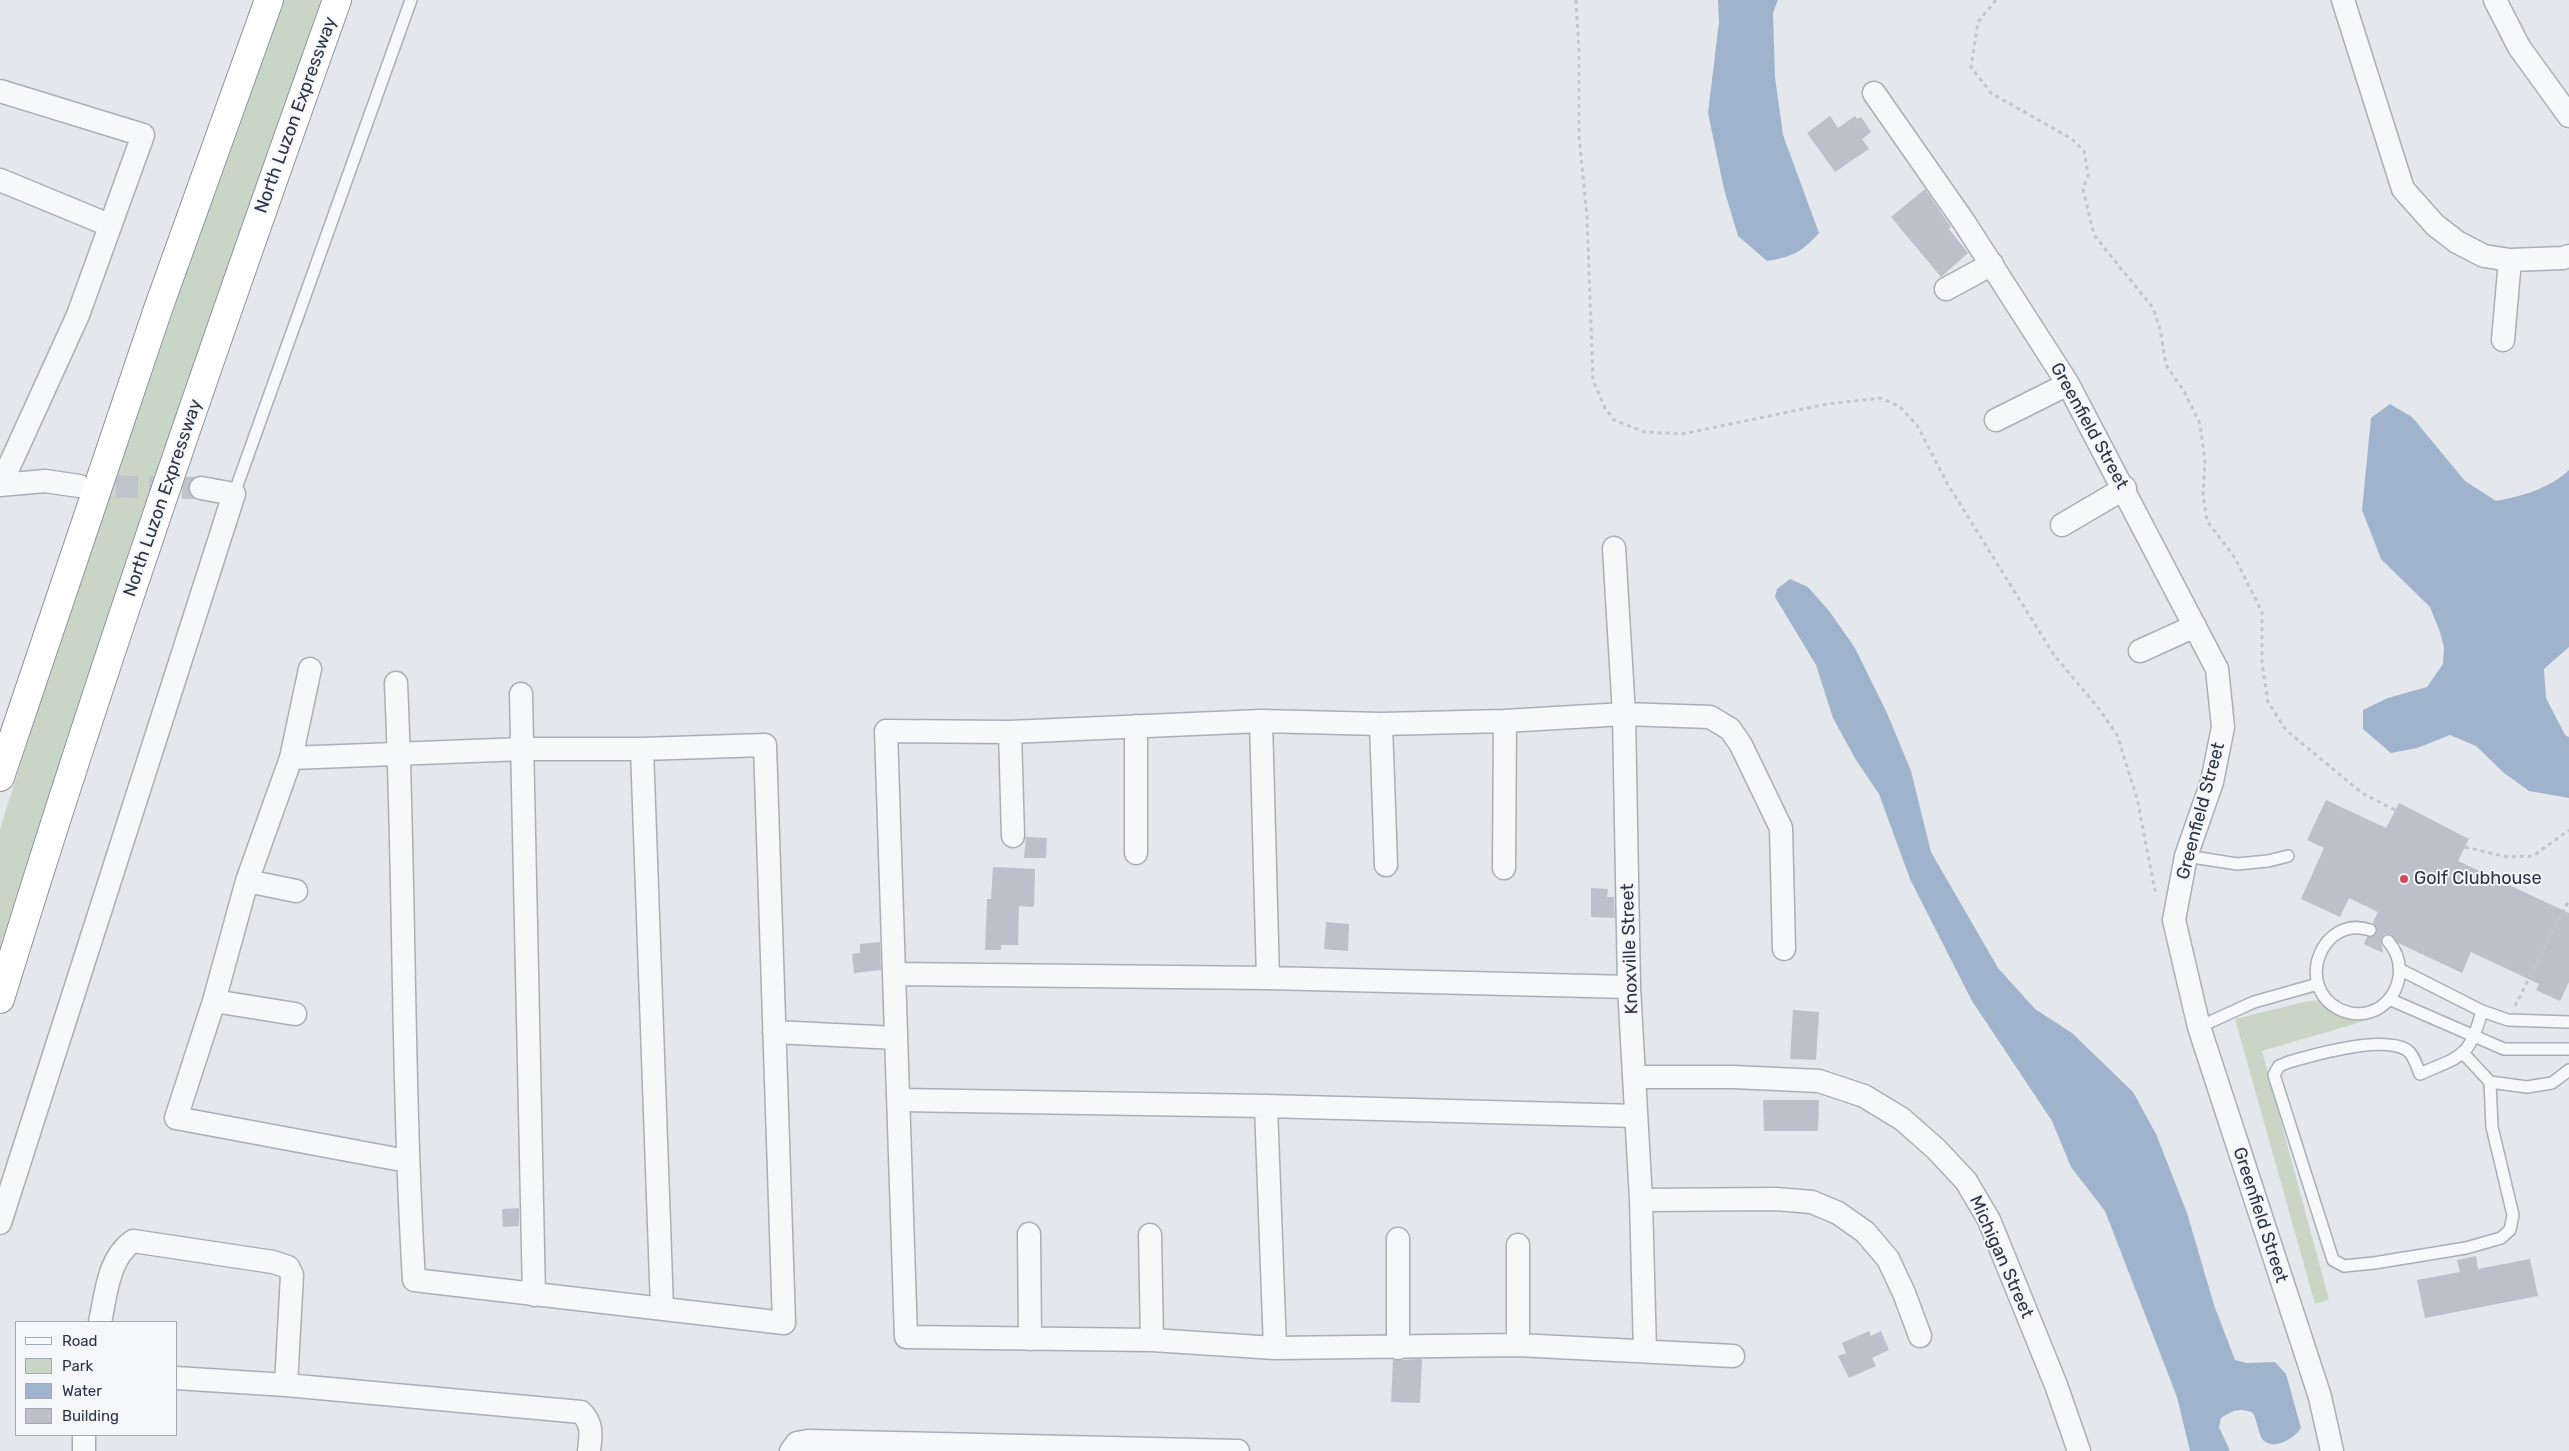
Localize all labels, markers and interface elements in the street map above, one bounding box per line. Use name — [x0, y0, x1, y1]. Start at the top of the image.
street label: North Luzon Expressway — [250, 14, 342, 216]
street label: Greenfield Street — [2045, 359, 2133, 493]
street label: North Luzon Expressway — [119, 396, 207, 600]
street label: Greenfield Street — [2172, 740, 2230, 882]
place label: Golf Clubhouse — [2414, 868, 2542, 890]
marker: Golf Clubhouse — [2398, 873, 2410, 885]
street label: Knoxville Street — [1617, 883, 1643, 1015]
street label: Greenfield Street — [2228, 1144, 2292, 1286]
street label: Michigan Street — [1964, 1192, 2038, 1322]
legend — [15, 1321, 178, 1436]
text: Road — [62, 1332, 98, 1350]
text: Park — [62, 1357, 93, 1375]
text: Water — [62, 1382, 102, 1400]
text: Building — [62, 1407, 119, 1425]

